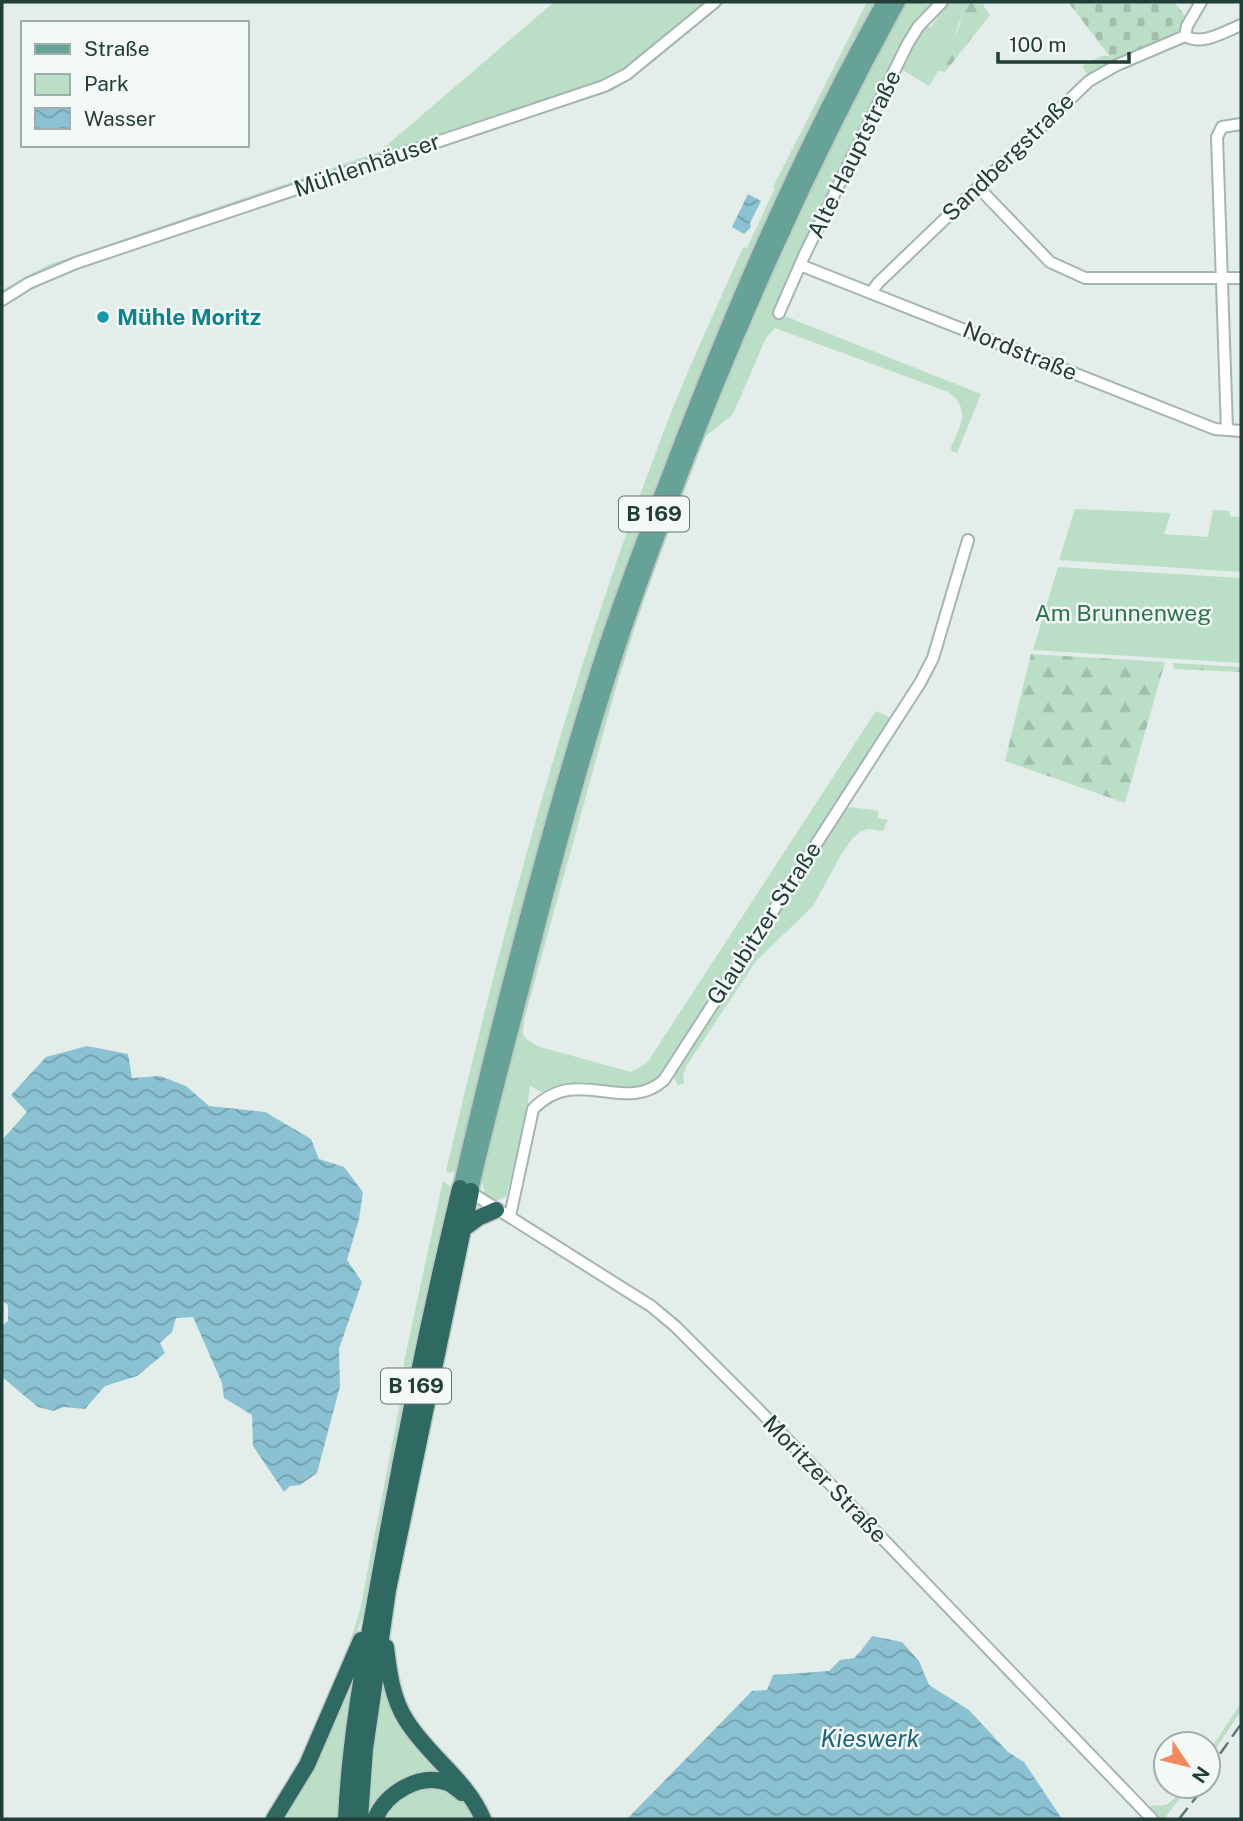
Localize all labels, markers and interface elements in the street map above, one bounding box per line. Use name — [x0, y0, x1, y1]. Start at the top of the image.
legend — [21, 21, 248, 147]
scale bar — [998, 21, 1129, 65]
text: 100 m — [1009, 32, 1066, 57]
text: Straße — [84, 36, 150, 61]
street label: Alte Hauptstraße — [801, 65, 906, 242]
text: Park — [84, 71, 129, 96]
street label: Sandbergstraße — [936, 87, 1079, 226]
text: Wasser — [84, 106, 156, 131]
street label: Mühlenhäuser — [290, 127, 443, 202]
place label: Mühle Moritz — [117, 303, 261, 330]
marker: Mühle Moritz — [95, 309, 111, 325]
street label: Nordstraße — [959, 315, 1081, 386]
road number: B 169 — [619, 496, 689, 532]
park label: Am Brunnenweg — [1034, 599, 1212, 626]
street label: Glaubitzer Straße — [701, 836, 826, 1009]
road number: B 169 — [381, 1368, 451, 1404]
street label: Moritzer Straße — [758, 1409, 893, 1548]
water label: Kieswerk — [821, 1724, 920, 1752]
north arrow — [1152, 1730, 1222, 1800]
text: N — [1188, 1762, 1214, 1787]

